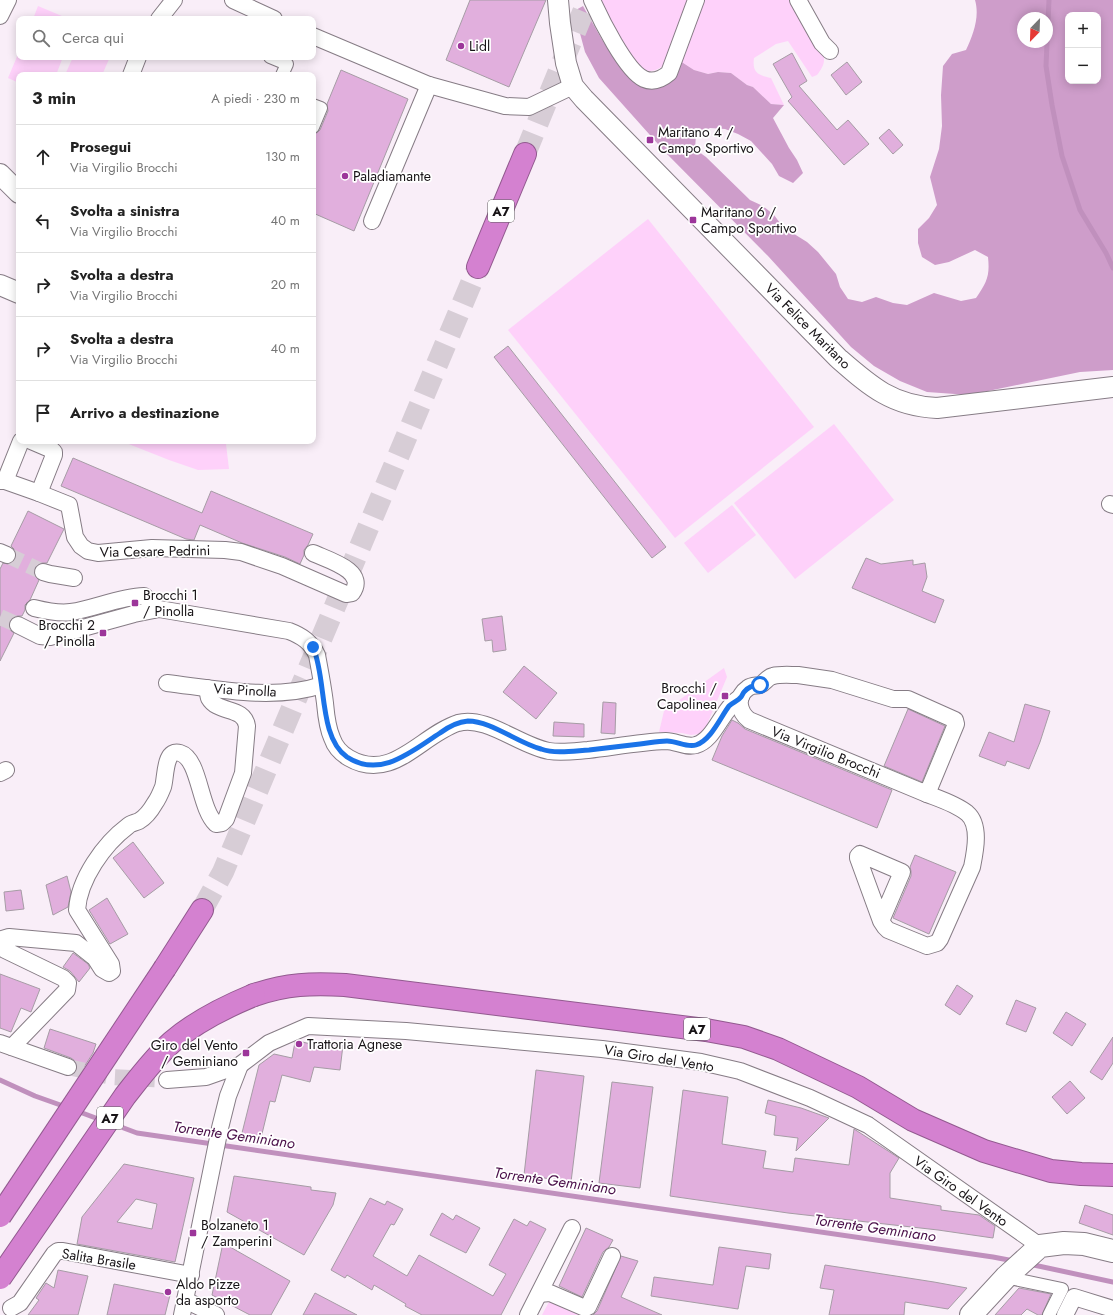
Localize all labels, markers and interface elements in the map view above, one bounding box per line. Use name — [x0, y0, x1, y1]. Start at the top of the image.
north arrow — [1017, 12, 1053, 48]
map controls — [1065, 12, 1101, 84]
button: + — [1065, 12, 1101, 48]
search box — [16, 16, 316, 60]
icon: search — [30, 27, 52, 49]
text: Cerca qui — [62, 27, 124, 49]
place label: Lidl — [469, 36, 490, 56]
marker: Lidl — [456, 41, 466, 51]
button: − — [1065, 48, 1101, 84]
text: 3 min — [32, 86, 76, 110]
text: A piedi · 230 m — [211, 89, 300, 108]
place label: Maritano 4 / Campo Sportivo — [658, 122, 754, 158]
marker: Maritano 4 / Campo Sportivo — [645, 135, 655, 145]
text: Prosegui — [70, 136, 131, 158]
icon: ahead — [32, 146, 54, 168]
text: 130 m — [265, 147, 300, 166]
text: Via Virgilio Brocchi — [70, 158, 178, 177]
place label: Paladiamante — [353, 166, 431, 186]
marker: Paladiamante — [340, 171, 350, 181]
text: Svolta a sinistra — [70, 200, 180, 222]
road number: A7 — [488, 200, 514, 222]
place label: Maritano 6 / Campo Sportivo — [701, 202, 797, 238]
icon: left — [32, 210, 54, 232]
text: 40 m — [271, 211, 300, 230]
marker: Maritano 6 / Campo Sportivo — [688, 215, 698, 225]
text: Via Virgilio Brocchi — [70, 222, 178, 241]
text: Svolta a destra — [70, 264, 174, 286]
icon: right — [32, 274, 54, 296]
text: 20 m — [271, 275, 300, 294]
street label: Via Felice Maritano — [761, 279, 856, 374]
text: Via Virgilio Brocchi — [70, 286, 178, 305]
text: Svolta a destra — [70, 328, 174, 350]
icon: right — [32, 338, 54, 360]
text: 40 m — [271, 339, 300, 358]
text: Via Virgilio Brocchi — [70, 350, 178, 369]
icon: arrive — [32, 402, 54, 424]
text: Arrivo a destinazione — [70, 402, 219, 424]
street label: Via Cesare Pedrini — [99, 540, 211, 562]
place label: Brocchi 1 / Pinolla — [143, 585, 198, 621]
marker: Brocchi 1 / Pinolla — [130, 598, 140, 608]
place label: Brocchi 2 / Pinolla — [38, 615, 95, 651]
marker: Brocchi 2 / Pinolla — [98, 628, 108, 638]
route end — [304, 638, 322, 656]
route start — [751, 676, 769, 694]
street label: Via Pinolla — [213, 678, 277, 702]
place label: Brocchi / Capolinea — [657, 678, 717, 714]
marker: Brocchi / Capolinea — [720, 691, 730, 701]
street label: Via Virgilio Brocchi — [768, 721, 884, 783]
road number: A7 — [684, 1018, 710, 1040]
place label: Trattoria Agnese — [307, 1034, 402, 1054]
place label: Giro del Vento / Geminiano — [151, 1035, 238, 1071]
marker: Trattoria Agnese — [294, 1039, 304, 1049]
street label: Via Giro del Vento — [603, 1039, 716, 1077]
marker: Giro del Vento / Geminiano — [241, 1048, 251, 1058]
road number: A7 — [97, 1107, 123, 1129]
water label: Torrente Geminiano — [172, 1116, 296, 1154]
street label: Via Giro del Vento — [910, 1151, 1012, 1231]
water label: Torrente Geminiano — [493, 1162, 617, 1200]
water label: Torrente Geminiano — [813, 1209, 937, 1247]
place label: Bolzaneto 1 / Zamperini — [201, 1215, 272, 1251]
marker: Bolzaneto 1 / Zamperini — [188, 1228, 198, 1238]
street label: Salita Brasile — [61, 1243, 137, 1275]
place label: Aldo Pizze da asporto — [176, 1274, 240, 1310]
marker: Aldo Pizze da asporto — [163, 1287, 173, 1297]

